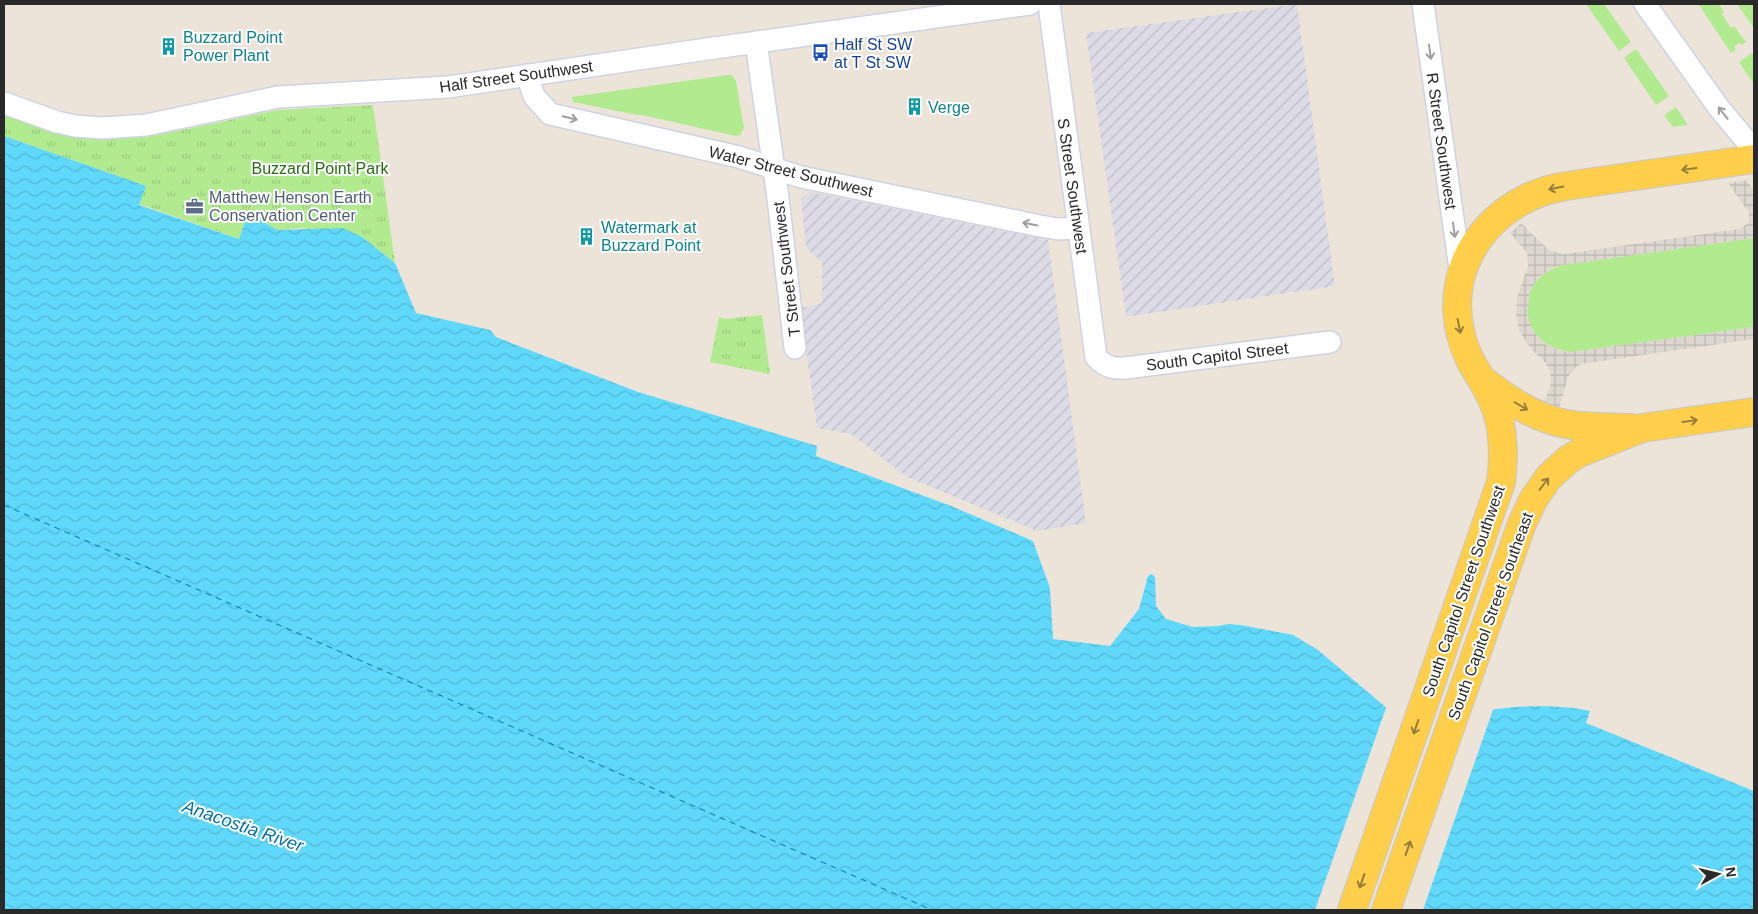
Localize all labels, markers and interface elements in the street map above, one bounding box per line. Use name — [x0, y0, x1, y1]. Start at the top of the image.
place label: Buzzard Point Power Plant — [183, 29, 283, 64]
building icon: Buzzard Point Power Plant — [159, 36, 179, 56]
place label: Half St SW at T St SW — [834, 36, 913, 71]
bus stop icon: Half St SW at T St SW — [810, 43, 830, 63]
one-way arrow — [1425, 44, 1435, 60]
street label: Half Street Southwest — [438, 57, 594, 96]
street label: R Street Southwest — [1423, 72, 1460, 211]
building icon: Verge — [904, 97, 924, 117]
place label: Verge — [928, 99, 970, 116]
one-way arrow — [1718, 106, 1728, 120]
one-way arrow — [561, 114, 577, 123]
street label: S Street Southwest — [1055, 117, 1091, 256]
street label: Water Street Southwest — [707, 143, 875, 200]
park label: Buzzard Point Park — [252, 160, 389, 177]
one-way arrow — [1681, 164, 1697, 174]
one-way arrow — [1549, 183, 1565, 193]
place label: Matthew Henson Earth Conservation Center — [209, 189, 372, 224]
office icon: Matthew Henson Earth Conservation Center — [185, 196, 205, 216]
street label: T Street Southwest — [770, 200, 803, 337]
place label: Watermark at Buzzard Point — [601, 219, 701, 254]
one-way arrow — [1022, 219, 1038, 228]
one-way arrow — [1450, 222, 1460, 238]
building icon: Watermark at Buzzard Point — [577, 226, 597, 246]
one-way arrow — [1455, 317, 1464, 333]
street label: South Capitol Street — [1145, 339, 1290, 374]
one-way arrow — [1513, 402, 1527, 412]
one-way arrow — [1682, 416, 1698, 426]
one-way arrow — [1538, 478, 1549, 491]
street label: South Capitol Street Southwest — [1419, 483, 1508, 699]
street label: South Capitol Street Southeast — [1445, 510, 1536, 722]
one-way arrow — [1410, 719, 1420, 735]
water label: Anacostia River — [179, 796, 307, 856]
one-way arrow — [1404, 840, 1413, 856]
north arrow — [1693, 849, 1743, 899]
text: N — [1722, 866, 1740, 878]
one-way arrow — [1357, 873, 1366, 888]

